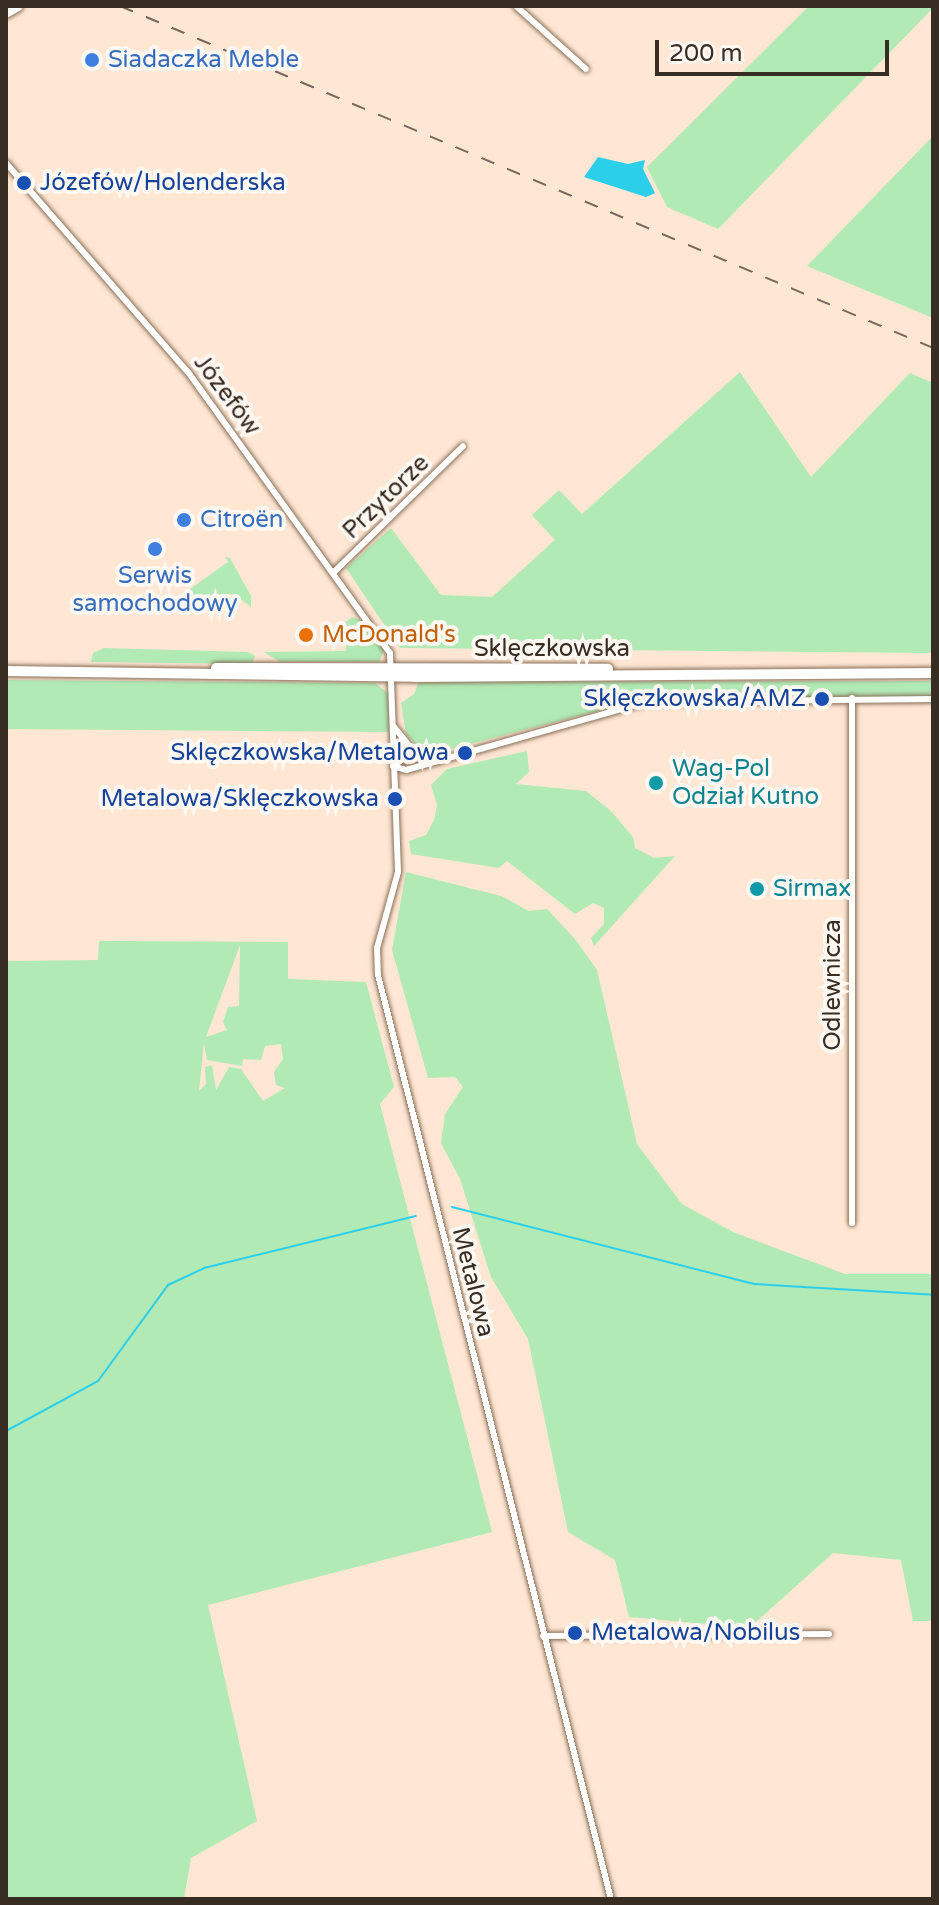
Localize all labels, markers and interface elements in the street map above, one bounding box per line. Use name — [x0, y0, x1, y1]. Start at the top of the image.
scale bar — [659, 24, 893, 74]
text: 200 m — [669, 39, 743, 68]
place label: Siadaczka Meble — [108, 46, 299, 74]
marker: Siadaczka Meble — [83, 51, 101, 69]
place label: Józefów/Holenderska — [40, 169, 286, 197]
marker: Józefów/Holenderska — [15, 174, 33, 192]
street label: Józefów — [187, 349, 267, 441]
street label: Przytorze — [337, 449, 435, 545]
place label: Citroën — [200, 506, 283, 534]
marker: Citroën — [175, 511, 193, 529]
marker: Serwis samochodowy — [146, 540, 164, 558]
place label: Serwis samochodowy — [72, 562, 238, 618]
place label: McDonald's — [322, 621, 456, 649]
marker: McDonald's — [297, 626, 315, 644]
street label: Sklęczkowska — [474, 635, 630, 663]
place label: Sklęczkowska/AMZ — [584, 685, 806, 713]
marker: Sklęczkowska/AMZ — [813, 690, 831, 708]
place label: Sklęczkowska/Metalowa — [170, 739, 449, 767]
marker: Sklęczkowska/Metalowa — [456, 744, 474, 762]
place label: Wag-Pol Odział Kutno — [672, 755, 819, 811]
marker: Wag-Pol Odział Kutno — [647, 774, 665, 792]
place label: Metalowa/Sklęczkowska — [100, 785, 379, 813]
marker: Metalowa/Sklęczkowska — [386, 790, 404, 808]
place label: Sirmax — [773, 875, 851, 903]
marker: Sirmax — [748, 880, 766, 898]
street label: Odlewnicza — [819, 919, 847, 1051]
street label: Metalowa — [445, 1224, 501, 1340]
place label: Metalowa/Nobilus — [591, 1619, 800, 1647]
marker: Metalowa/Nobilus — [566, 1624, 584, 1642]

